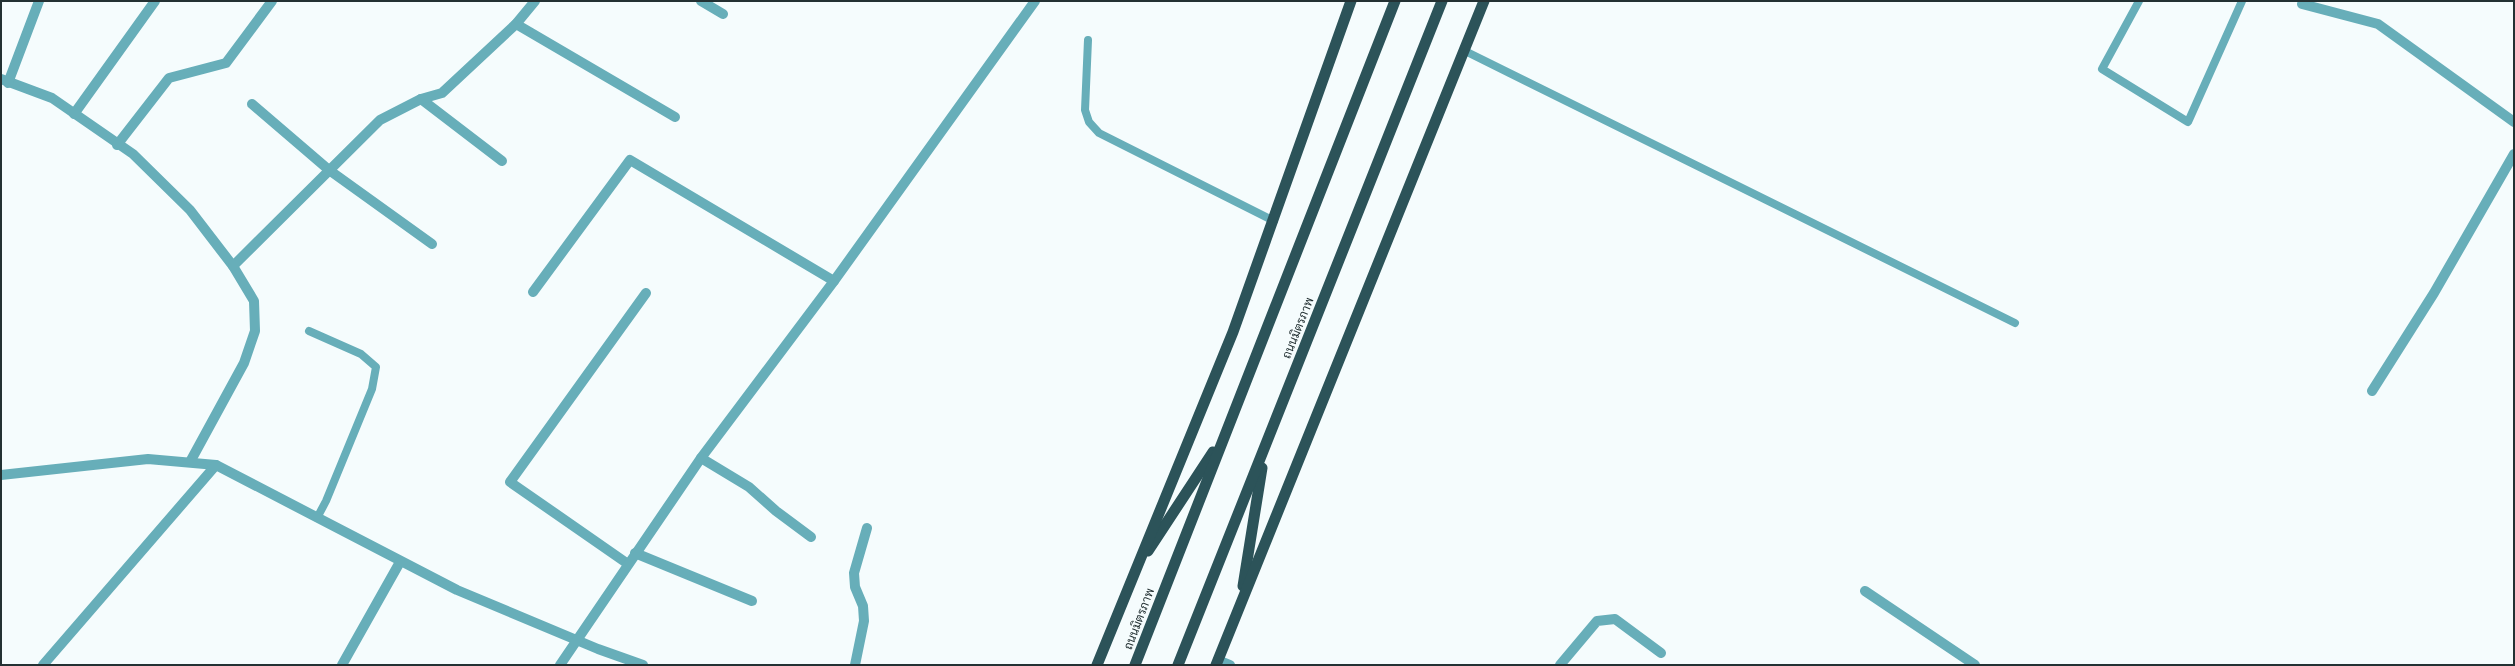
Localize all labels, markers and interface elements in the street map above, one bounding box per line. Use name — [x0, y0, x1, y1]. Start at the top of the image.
street label: ถนนมิตรภาพ — [1279, 295, 1317, 361]
street label: ถนนมิตรภาพ — [1121, 586, 1157, 652]

